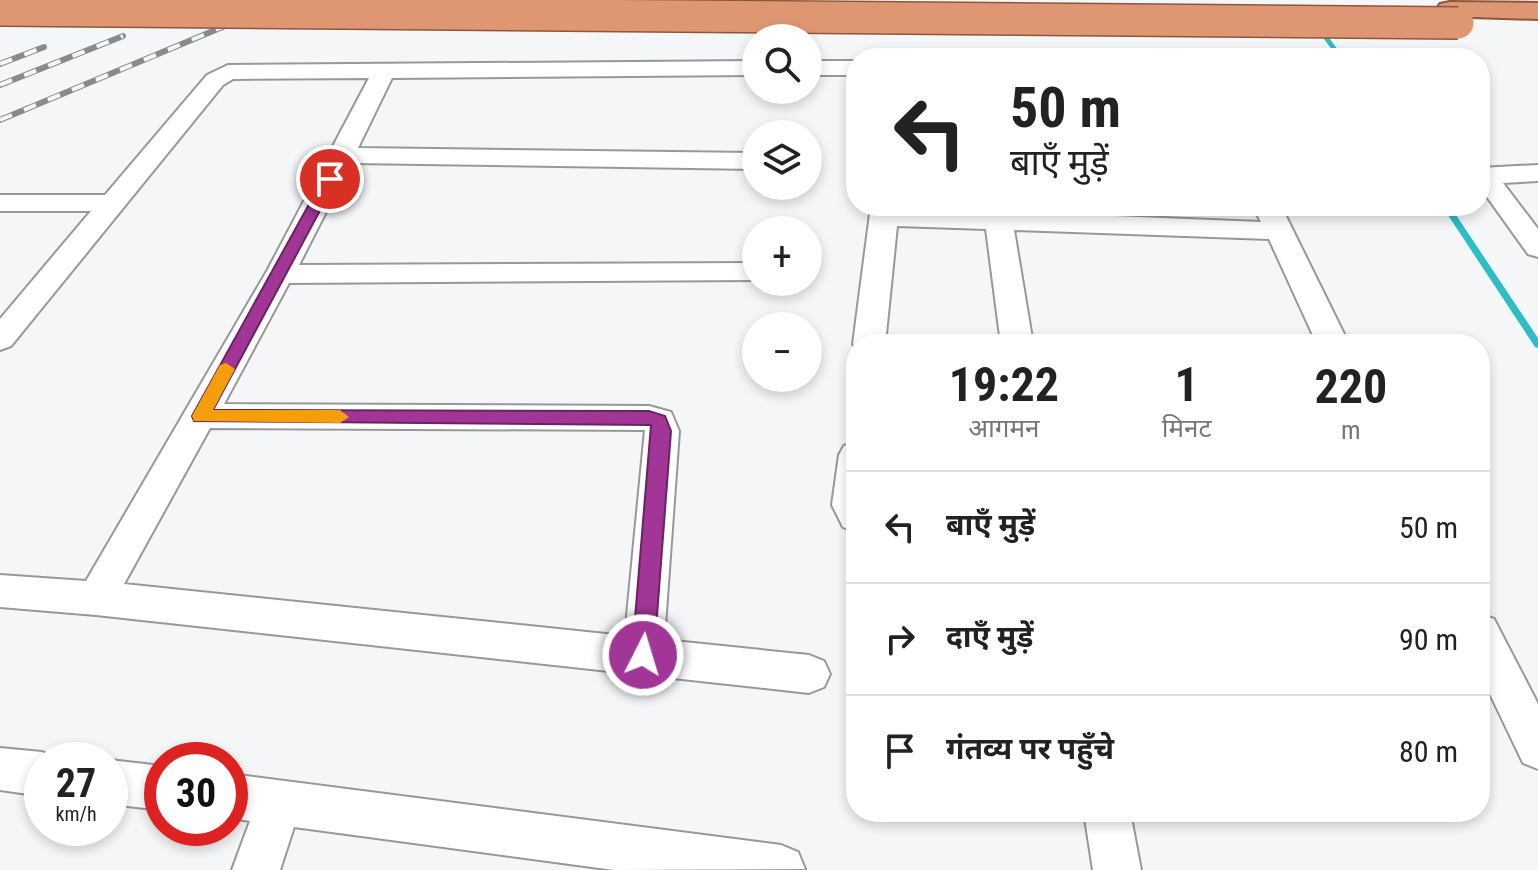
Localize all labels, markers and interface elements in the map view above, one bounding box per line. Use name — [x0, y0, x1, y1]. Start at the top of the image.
map controls — [742, 24, 822, 392]
button: search — [742, 24, 822, 104]
text: 50 m — [1010, 75, 1121, 141]
icon: left — [878, 80, 982, 184]
button: layers — [742, 120, 822, 200]
text: बाएँ मुड़ें — [1010, 142, 1109, 184]
pin — [296, 145, 364, 213]
icon: arrive — [308, 157, 352, 201]
button: + — [742, 216, 822, 296]
button: − — [742, 312, 822, 392]
text: 19:22 — [949, 356, 1059, 413]
text: 1 — [1175, 356, 1199, 413]
text: 220 — [1314, 358, 1387, 415]
text: आगमन — [968, 413, 1039, 443]
text: मिनट — [1162, 413, 1212, 443]
text: m — [1341, 415, 1361, 445]
icon: left — [878, 505, 922, 549]
text: बाएँ मुड़ें — [946, 507, 1035, 542]
text: 50 m — [1399, 510, 1458, 545]
position arrow — [601, 613, 685, 697]
icon: right — [878, 617, 922, 661]
text: दाएँ मुड़ें — [946, 619, 1033, 654]
text: 90 m — [1399, 622, 1458, 657]
icon: arrive — [878, 729, 922, 773]
text: गंतव्य पर पहुँचे — [946, 731, 1114, 766]
text: 80 m — [1399, 734, 1458, 769]
speed limit sign: 30 — [144, 742, 248, 846]
text: 27 — [56, 760, 96, 807]
text: km/h — [55, 802, 97, 826]

